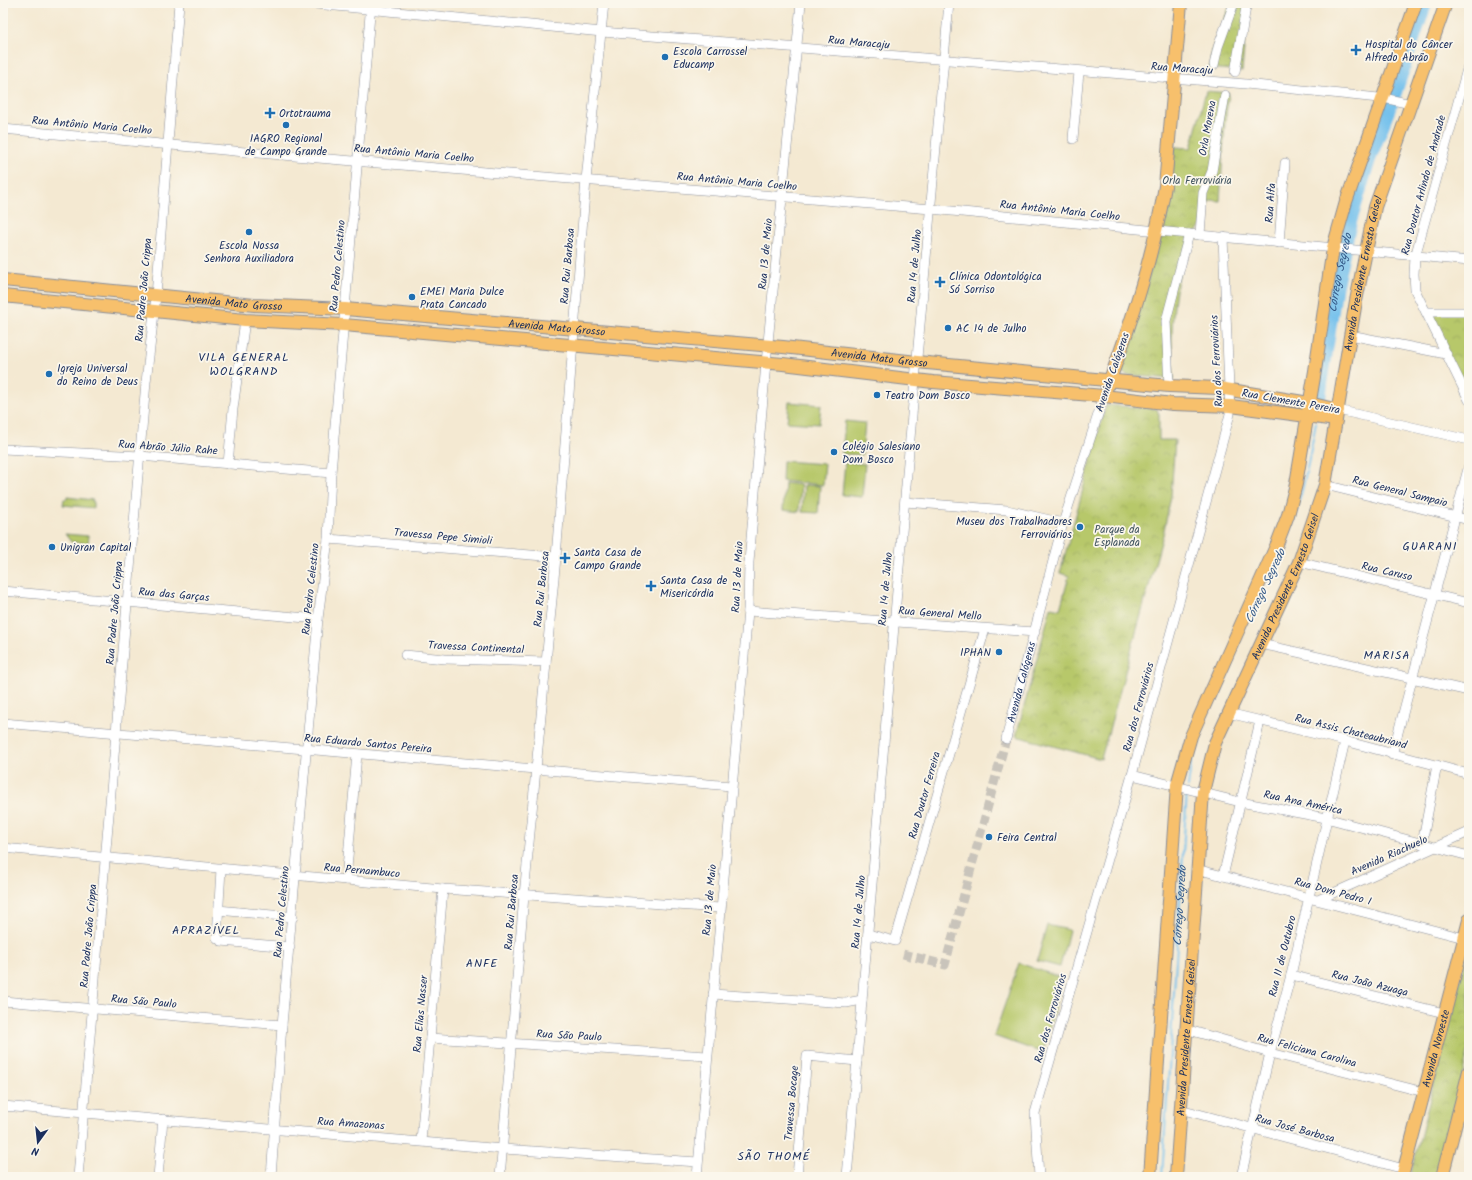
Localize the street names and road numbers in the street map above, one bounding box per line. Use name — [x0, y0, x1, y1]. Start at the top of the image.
street label: Rua Maracaju — [827, 31, 891, 55]
street label: Rua Maracaju — [1150, 58, 1214, 80]
street label: Orla Morena — [1194, 99, 1222, 157]
street label: Rua Antônio Maria Coelho — [31, 112, 153, 140]
street label: Rua Doutor Arlindo de Andrade — [1397, 113, 1451, 257]
street label: Rua Antônio Maria Coelho — [353, 140, 475, 168]
street label: Rua Antônio Maria Coelho — [676, 168, 798, 196]
street label: Rua Alfa — [1261, 183, 1281, 224]
street label: Avenida Presidente Ernesto Geisel — [1340, 194, 1388, 353]
street label: Rua Antônio Maria Coelho — [999, 196, 1121, 226]
street label: Rua 13 de Maio — [754, 218, 778, 291]
street label: Rua Pedro Celestino — [325, 219, 351, 313]
street label: Rua Rui Barbosa — [556, 227, 580, 305]
street label: Rua 14 de Julho — [903, 228, 927, 304]
street label: Rua Padre João Crippa — [130, 237, 158, 343]
street label: Avenida Mato Grosso — [185, 290, 283, 316]
street label: Rua dos Ferroviários — [1206, 314, 1228, 407]
street label: Avenida Mato Grosso — [508, 315, 606, 342]
street label: Avenida Calógeras — [1091, 330, 1135, 414]
street label: Avenida Mato Grosso — [830, 344, 928, 373]
street label: Rua Clemente Pereira — [1240, 384, 1341, 419]
street label: Rua Abrão Júlio Rahe — [118, 436, 218, 460]
street label: Rua General Sampaio — [1350, 471, 1449, 512]
street label: Avenida Presidente Ernesto Geisel — [1247, 511, 1325, 663]
street label: Travessa Pepe Simioli — [393, 524, 493, 550]
street label: Rua 13 de Maio — [727, 541, 749, 613]
street label: Rua Pedro Celestino — [297, 542, 325, 636]
street label: Rua Rui Barbosa — [529, 550, 555, 628]
street label: Rua 14 de Julho — [874, 551, 898, 627]
street label: Rua Caruso — [1360, 557, 1414, 587]
street label: Rua Padre João Crippa — [101, 560, 129, 666]
street label: Rua das Garças — [138, 583, 211, 607]
street label: Rua General Mello — [898, 602, 982, 626]
street label: Travessa Continental — [427, 636, 525, 660]
street label: Avenida Calógeras — [1003, 639, 1041, 725]
street label: Rua dos Ferroviários — [1118, 660, 1160, 754]
street label: Rua Assis Chateaubriand — [1293, 709, 1409, 755]
street label: Rua Eduardo Santos Pereira — [303, 729, 433, 759]
street label: Rua Doutor Ferreira — [904, 749, 946, 841]
street label: Rua Ana América — [1262, 786, 1344, 820]
street label: Avenida Riachuelo — [1348, 831, 1431, 881]
street label: Rua Pernambuco — [323, 859, 401, 883]
street label: Rua 13 de Maio — [698, 864, 722, 937]
street label: Rua Pedro Celestino — [269, 865, 295, 959]
street label: Rua Rui Barbosa — [500, 873, 524, 951]
street label: Rua Dom Pedro I — [1292, 873, 1373, 911]
street label: Rua 14 de Julho — [847, 874, 871, 950]
street label: Rua Padre João Crippa — [75, 883, 103, 989]
street label: Rua 11 de Outubro — [1264, 914, 1302, 999]
street label: Avenida Presidente Ernesto Geisel — [1172, 958, 1201, 1117]
street label: Rua João Azuaga — [1330, 966, 1410, 1002]
street label: Rua dos Ferroviários — [1030, 971, 1072, 1065]
street label: Rua Elias Nasser — [409, 973, 433, 1054]
street label: Rua São Paulo — [110, 990, 177, 1014]
street label: Avenida Noroeste — [1418, 1008, 1455, 1089]
street label: Rua São Paulo — [536, 1025, 602, 1047]
street label: Rua Feliciana Carolina — [1255, 1029, 1358, 1073]
street label: Travessa Bocage — [780, 1065, 804, 1141]
street label: Rua José Barbosa — [1253, 1110, 1337, 1148]
street label: Rua Amazonas — [317, 1113, 385, 1135]

